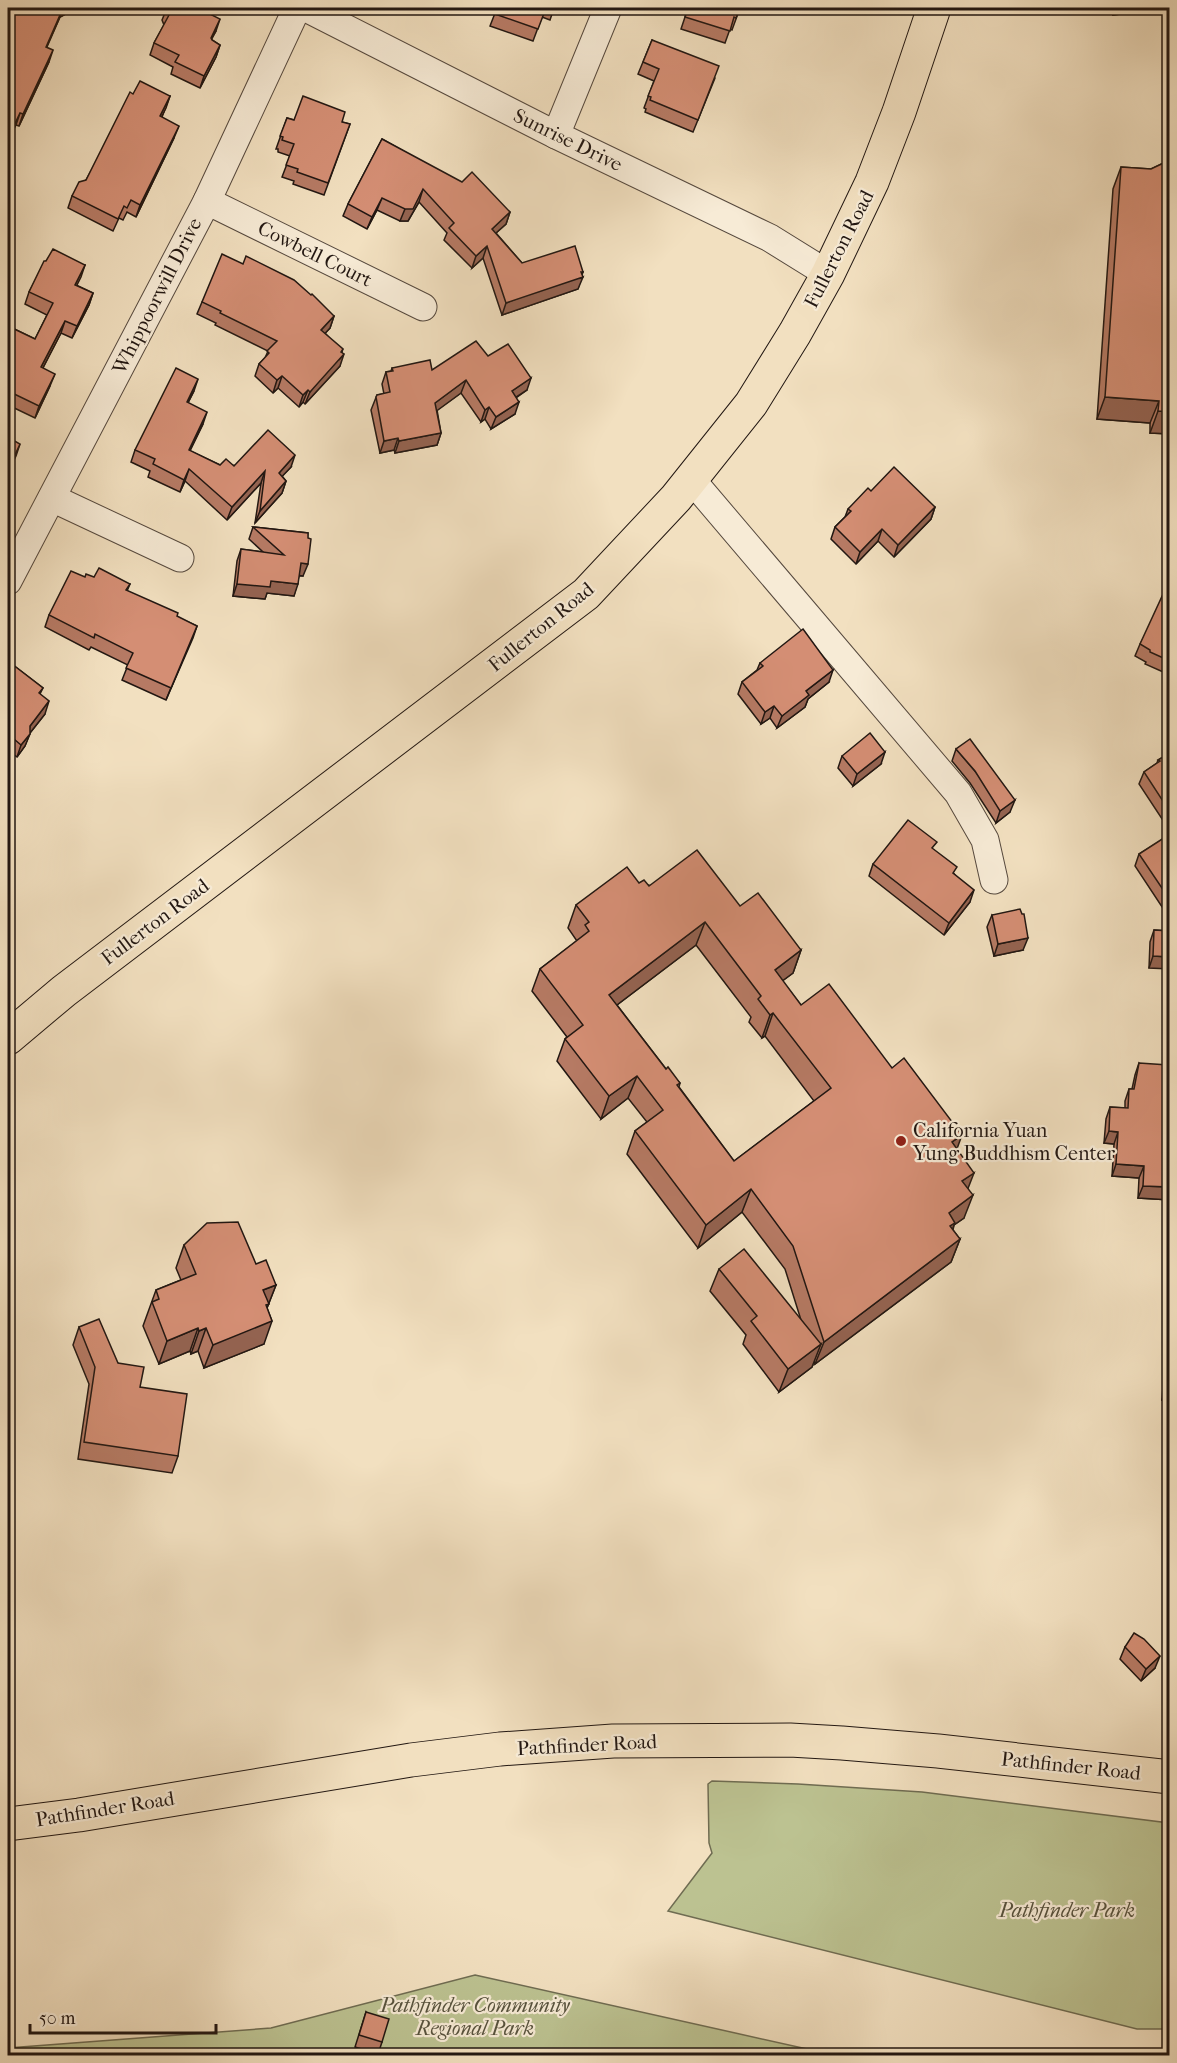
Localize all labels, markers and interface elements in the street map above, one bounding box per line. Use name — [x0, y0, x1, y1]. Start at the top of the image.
street label: Sunrise Drive — [510, 104, 626, 176]
street label: Fullerton Road — [799, 185, 879, 312]
street label: Whippoorwill Drive — [107, 214, 206, 379]
street label: Cowbell Court — [254, 216, 376, 292]
street label: Fullerton Road — [484, 577, 599, 677]
street label: Fullerton Road — [97, 873, 214, 970]
place label: California Yuan Yung Buddhism Center — [912, 1119, 1115, 1165]
marker: California Yuan Yung Buddhism Center — [894, 1134, 908, 1148]
street label: Pathfinder Road — [516, 1730, 659, 1760]
street label: Pathfinder Road — [1000, 1747, 1143, 1785]
street label: Pathfinder Road — [34, 1786, 177, 1831]
park label: Pathfinder Park — [998, 1899, 1135, 1922]
park label: Pathfinder Community Regional Park — [379, 1994, 571, 2040]
scale bar — [30, 1997, 216, 2035]
text: 50 m — [39, 2008, 76, 2029]

